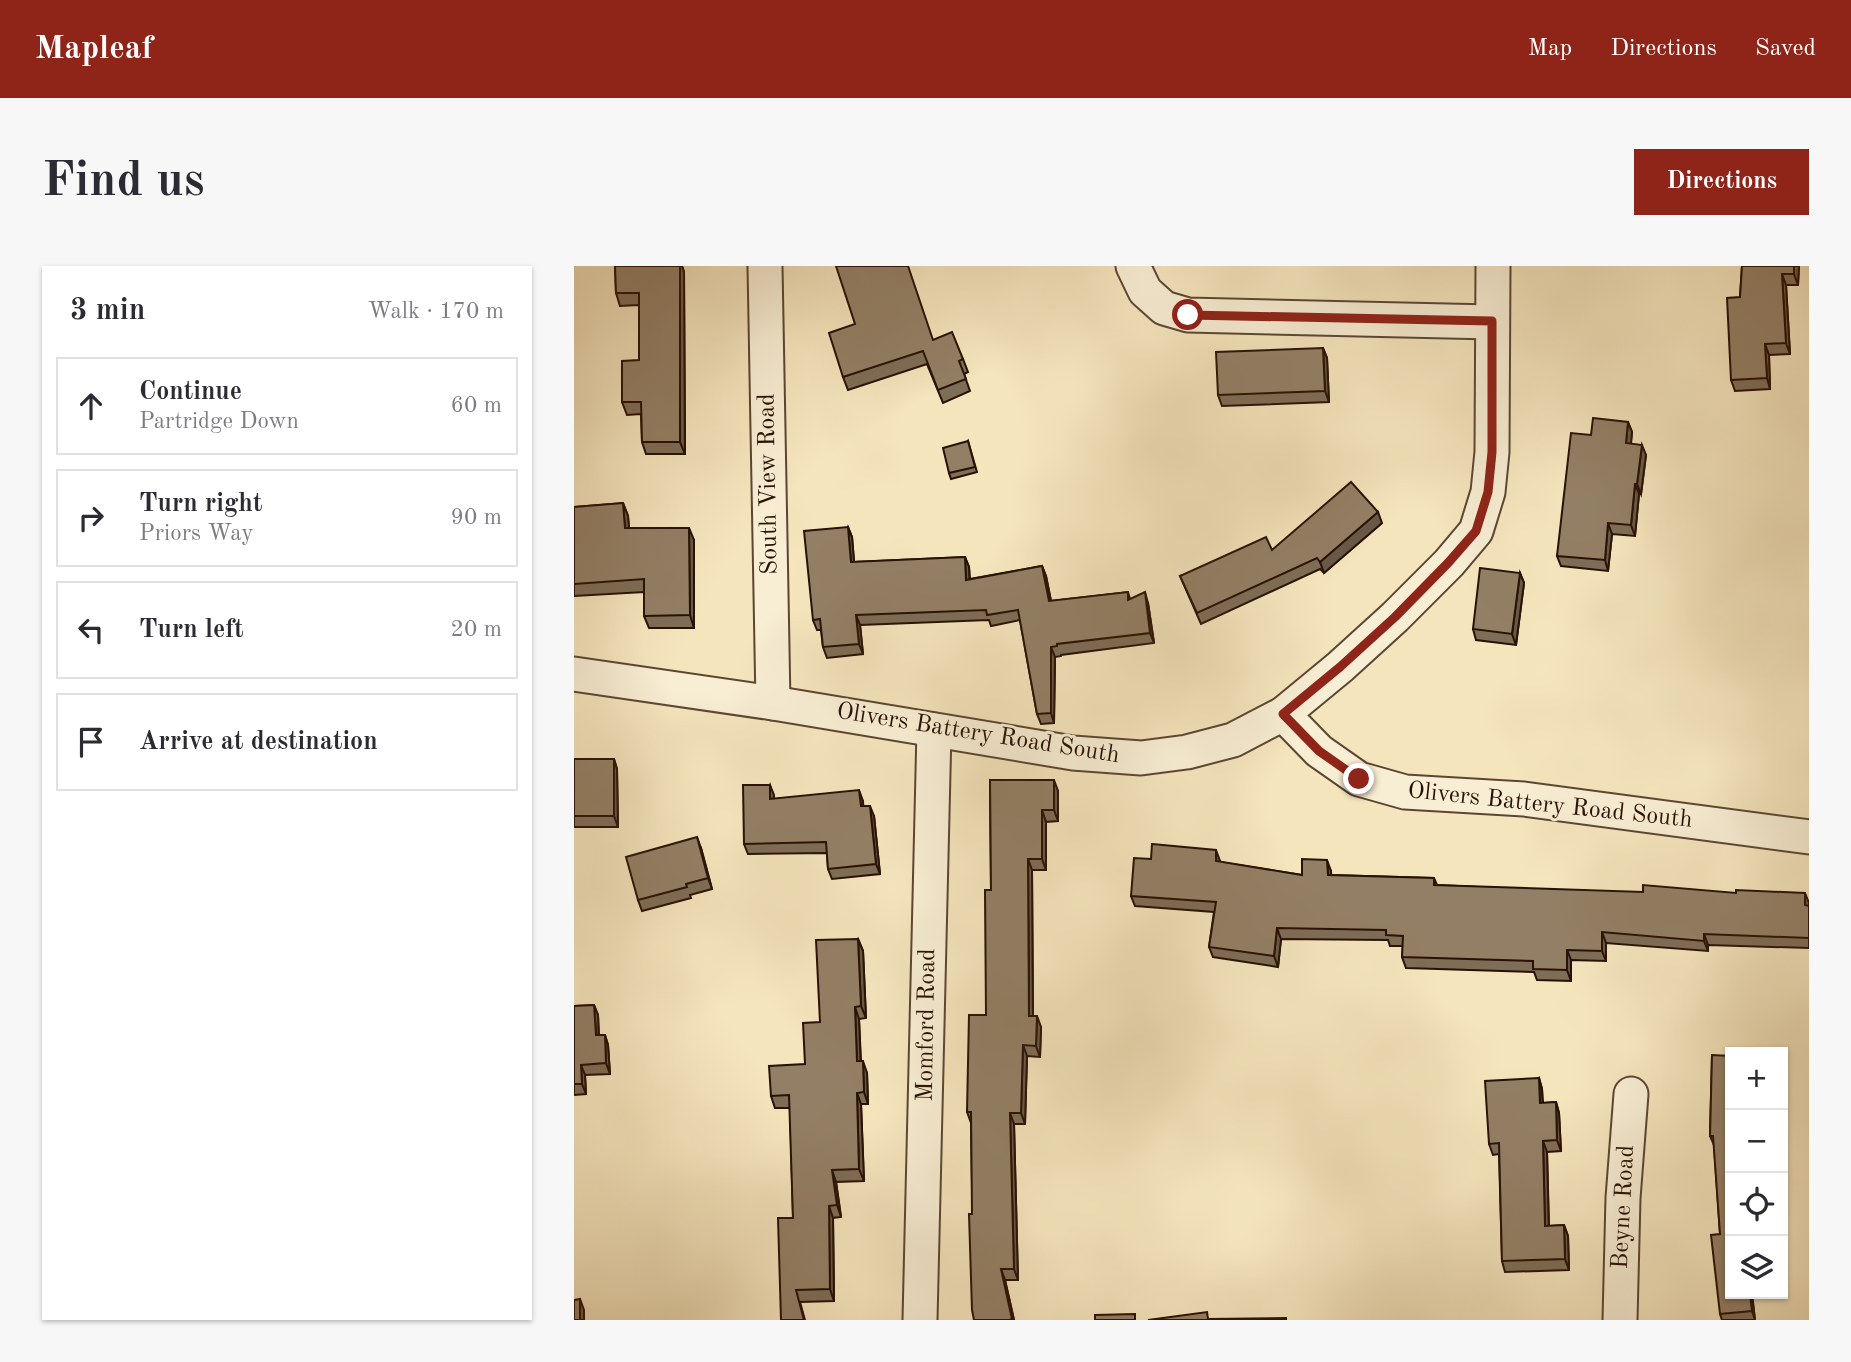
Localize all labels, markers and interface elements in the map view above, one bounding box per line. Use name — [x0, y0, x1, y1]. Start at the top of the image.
text: Mapleaf — [35, 33, 153, 66]
text: Map — [1528, 37, 1572, 61]
text: Directions — [1610, 37, 1717, 61]
text: Saved — [1755, 37, 1816, 61]
button: Directions — [1634, 149, 1809, 215]
text: Find us — [42, 158, 205, 207]
text: 3 min — [70, 296, 145, 326]
route start — [1172, 299, 1203, 330]
text: Walk · 170 m — [368, 300, 504, 323]
text: Continue — [139, 379, 242, 405]
icon: ahead — [72, 387, 110, 425]
street label: South View Road — [755, 393, 783, 575]
text: 60 m — [451, 394, 502, 417]
text: Partridge Down — [139, 410, 299, 433]
text: Turn right — [139, 491, 262, 517]
icon: right — [72, 499, 110, 537]
text: 90 m — [451, 506, 502, 529]
text: Priors Way — [139, 522, 253, 545]
icon: left — [72, 611, 110, 649]
text: Turn left — [139, 617, 244, 643]
text: 20 m — [451, 618, 502, 641]
street label: Olivers Battery Road South — [835, 700, 1121, 768]
icon: arrive — [72, 723, 110, 761]
text: Arrive at destination — [139, 729, 378, 755]
route end — [1343, 763, 1374, 794]
street label: Olivers Battery Road South — [1406, 779, 1694, 833]
street label: Momford Road — [914, 948, 940, 1102]
map controls — [1725, 1047, 1788, 1299]
button: + — [1725, 1047, 1788, 1110]
button: − — [1725, 1110, 1788, 1173]
street label: Beyne Road — [1609, 1144, 1639, 1270]
button: locate — [1725, 1173, 1788, 1236]
button: layers — [1725, 1236, 1788, 1299]

